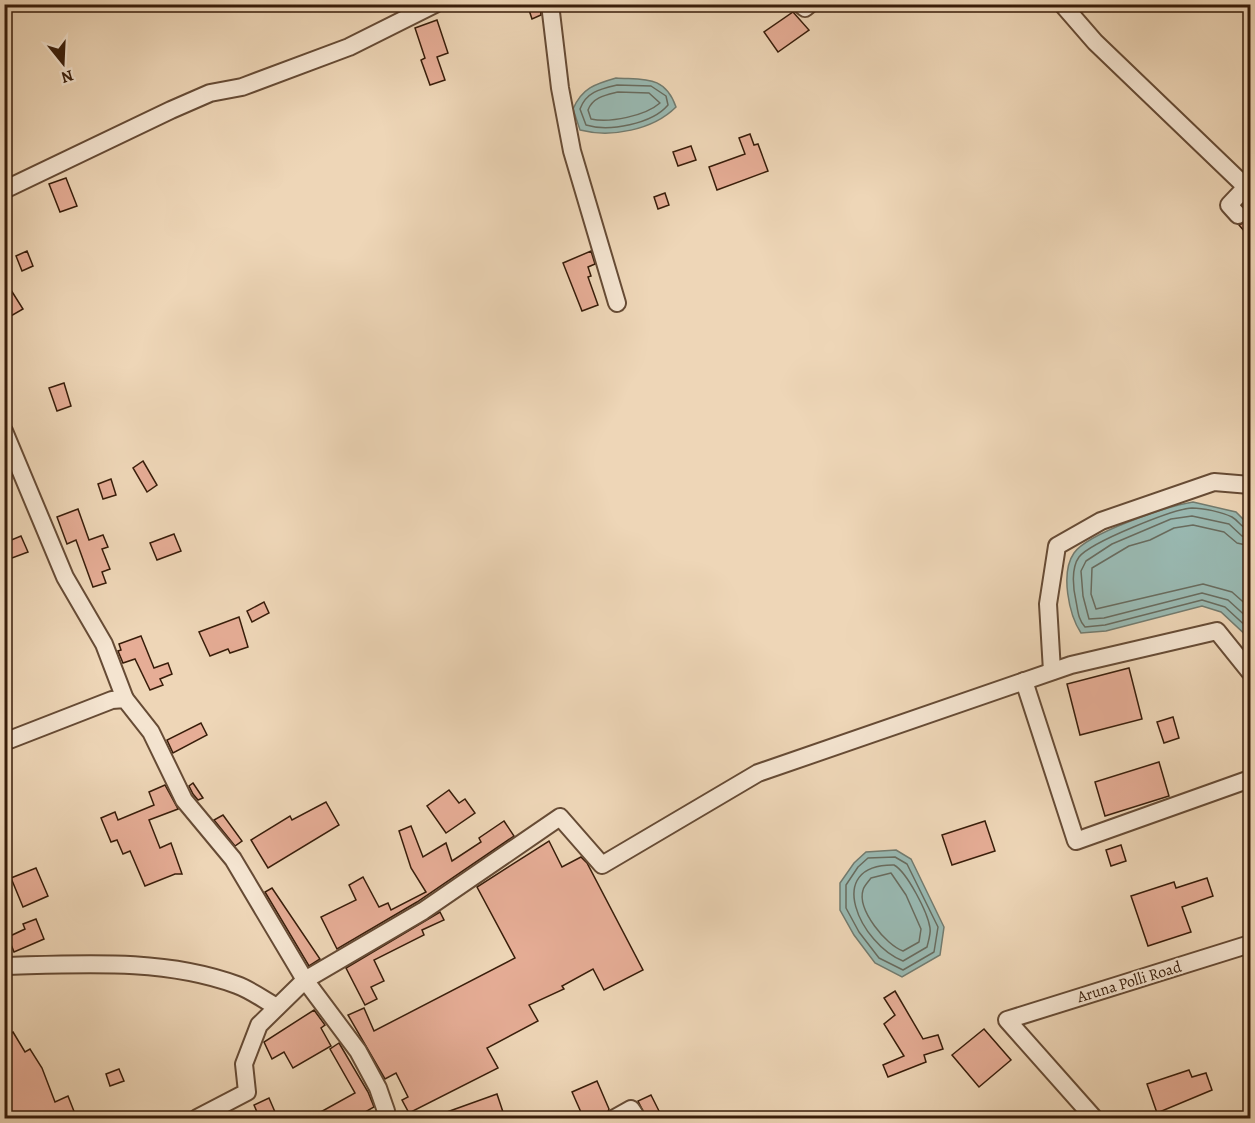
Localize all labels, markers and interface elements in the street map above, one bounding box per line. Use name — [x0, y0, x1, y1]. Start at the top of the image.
north arrow — [33, 33, 93, 93]
text: N — [58, 64, 76, 89]
street label: Aruna Polli Road — [1073, 956, 1185, 1009]

